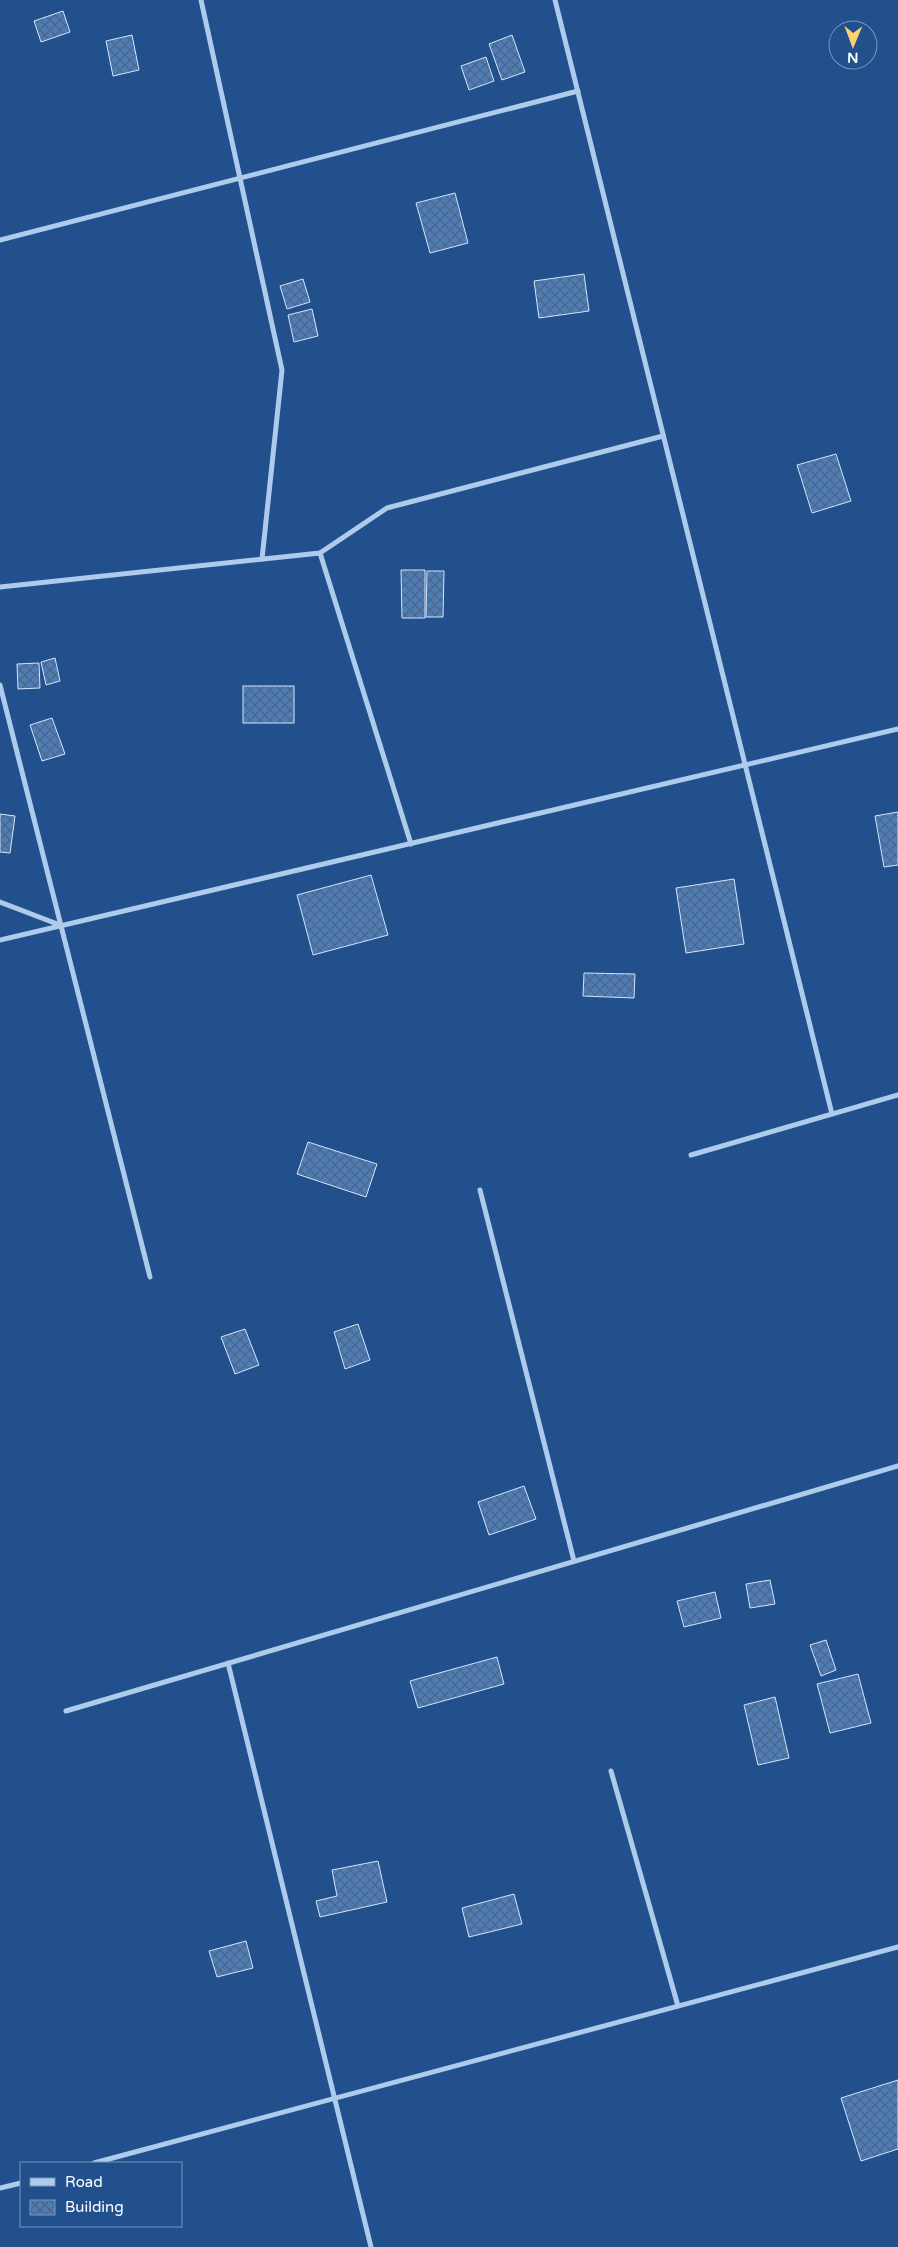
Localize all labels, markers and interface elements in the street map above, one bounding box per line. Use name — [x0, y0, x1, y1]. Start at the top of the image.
north arrow — [828, 20, 878, 70]
text: N — [847, 49, 859, 66]
legend — [20, 2162, 182, 2227]
text: Road — [65, 2173, 103, 2191]
text: Building — [65, 2198, 124, 2216]

